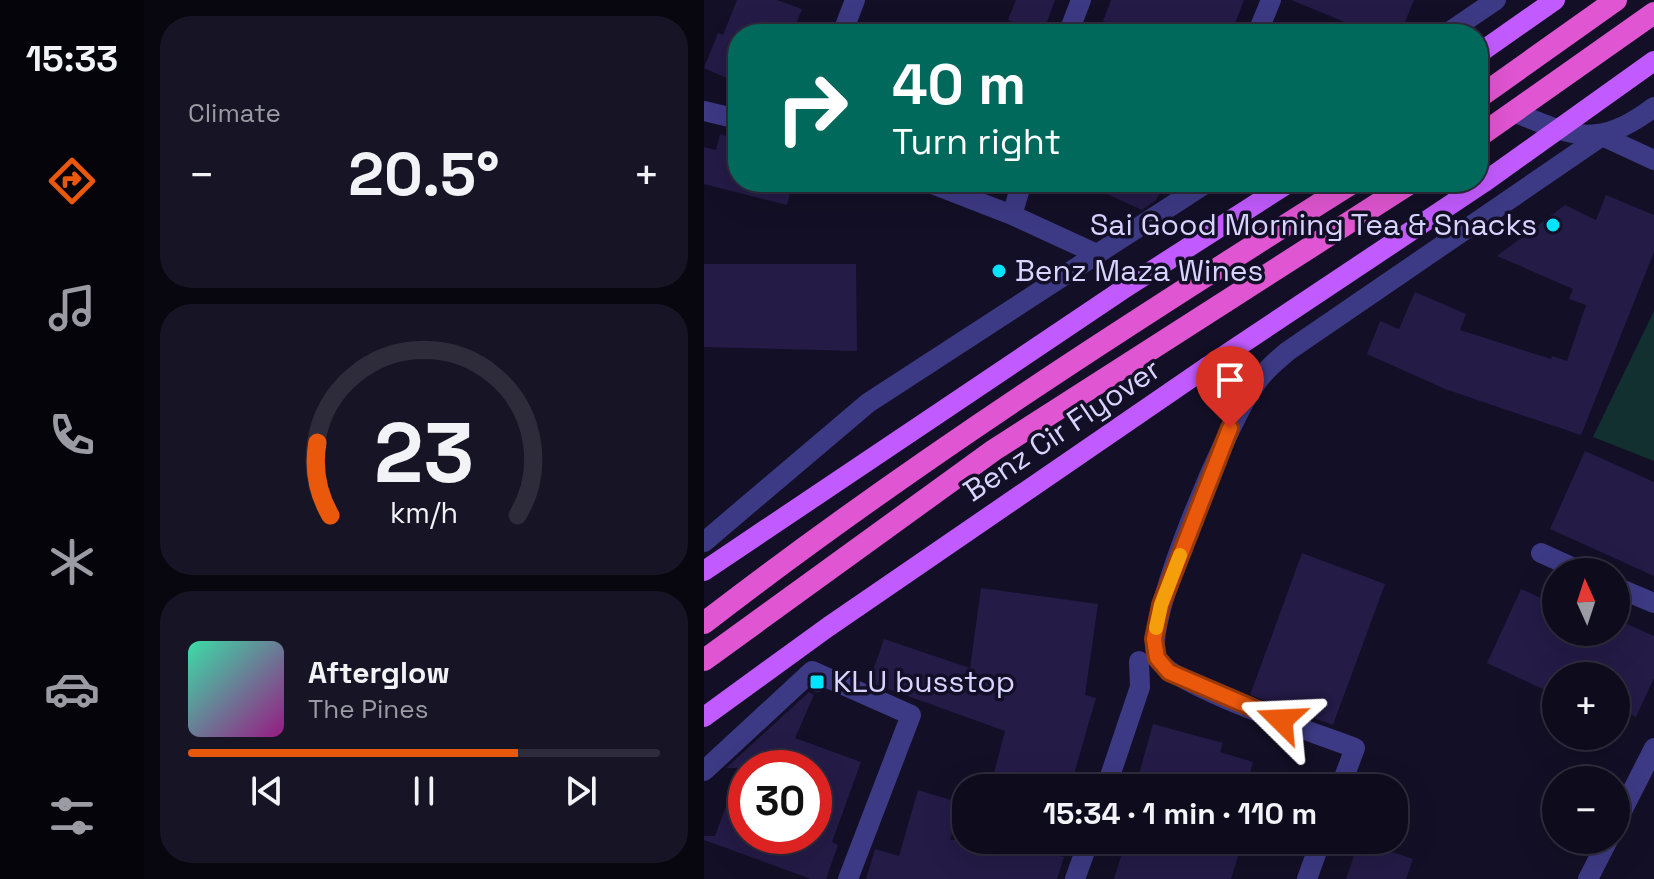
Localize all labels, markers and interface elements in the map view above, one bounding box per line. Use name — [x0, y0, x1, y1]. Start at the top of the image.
text: 15:33 — [26, 36, 118, 82]
text: 40 m — [892, 49, 1026, 120]
icon: right — [760, 56, 864, 160]
text: Climate — [188, 96, 281, 130]
text: Turn right — [892, 119, 1061, 165]
text: 20.5° — [348, 136, 500, 213]
text: − — [188, 147, 215, 203]
text: + — [633, 147, 660, 203]
icon: directions — [44, 153, 100, 209]
place label: Sai Good Morning Tea & Snacks — [1090, 205, 1537, 244]
marker: Sai Good Morning Tea & Snacks — [1544, 216, 1562, 234]
place label: Benz Maza Wines — [1015, 251, 1263, 290]
marker: Benz Maza Wines — [990, 262, 1008, 280]
icon: music — [44, 280, 100, 336]
pin — [1196, 346, 1264, 428]
street label: Benz Cir Flyover — [956, 349, 1168, 510]
icon: arrive — [1208, 358, 1252, 402]
text: 23 — [374, 399, 474, 505]
icon: phone — [44, 407, 100, 463]
text: km/h — [390, 495, 458, 531]
icon: climate — [44, 534, 100, 590]
north arrow — [1542, 558, 1630, 646]
map controls — [1542, 558, 1630, 854]
text: Afterglow — [308, 653, 450, 692]
icon: car — [44, 661, 100, 717]
place label: KLU busstop — [833, 662, 1015, 701]
button: + — [1542, 662, 1630, 750]
marker: KLU busstop — [808, 673, 826, 691]
position arrow — [1239, 678, 1323, 762]
text: The Pines — [308, 692, 428, 726]
speed limit sign: 30 — [728, 750, 832, 854]
button: − — [1542, 766, 1630, 854]
icon: previous — [245, 769, 289, 813]
icon: pause — [402, 769, 446, 813]
icon: next — [559, 769, 603, 813]
icon: filters — [44, 788, 100, 844]
text: 15:34 · 1 min · 110 m — [1043, 794, 1317, 833]

